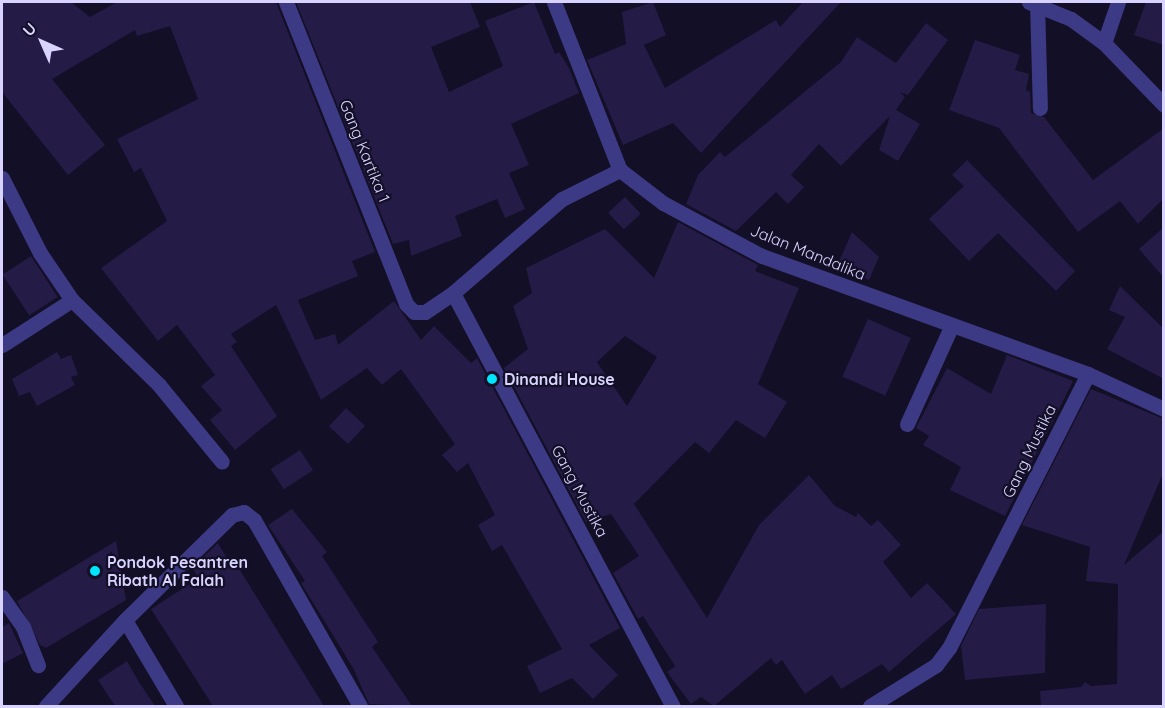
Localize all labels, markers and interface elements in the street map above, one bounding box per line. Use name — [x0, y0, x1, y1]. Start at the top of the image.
north arrow — [12, 12, 72, 72]
text: U — [18, 18, 40, 40]
street label: Gang Kartika 1 — [336, 97, 394, 205]
street label: Jalan Mandalika — [748, 220, 868, 284]
place label: Dinandi House — [504, 369, 615, 389]
marker: Dinandi House — [485, 372, 499, 386]
street label: Gang Mustika — [998, 401, 1060, 501]
street label: Gang Mustika — [548, 442, 612, 540]
place label: Pondok Pesantren Ribath Al Falah — [107, 552, 248, 590]
marker: Pondok Pesantren Ribath Al Falah — [88, 564, 102, 578]

